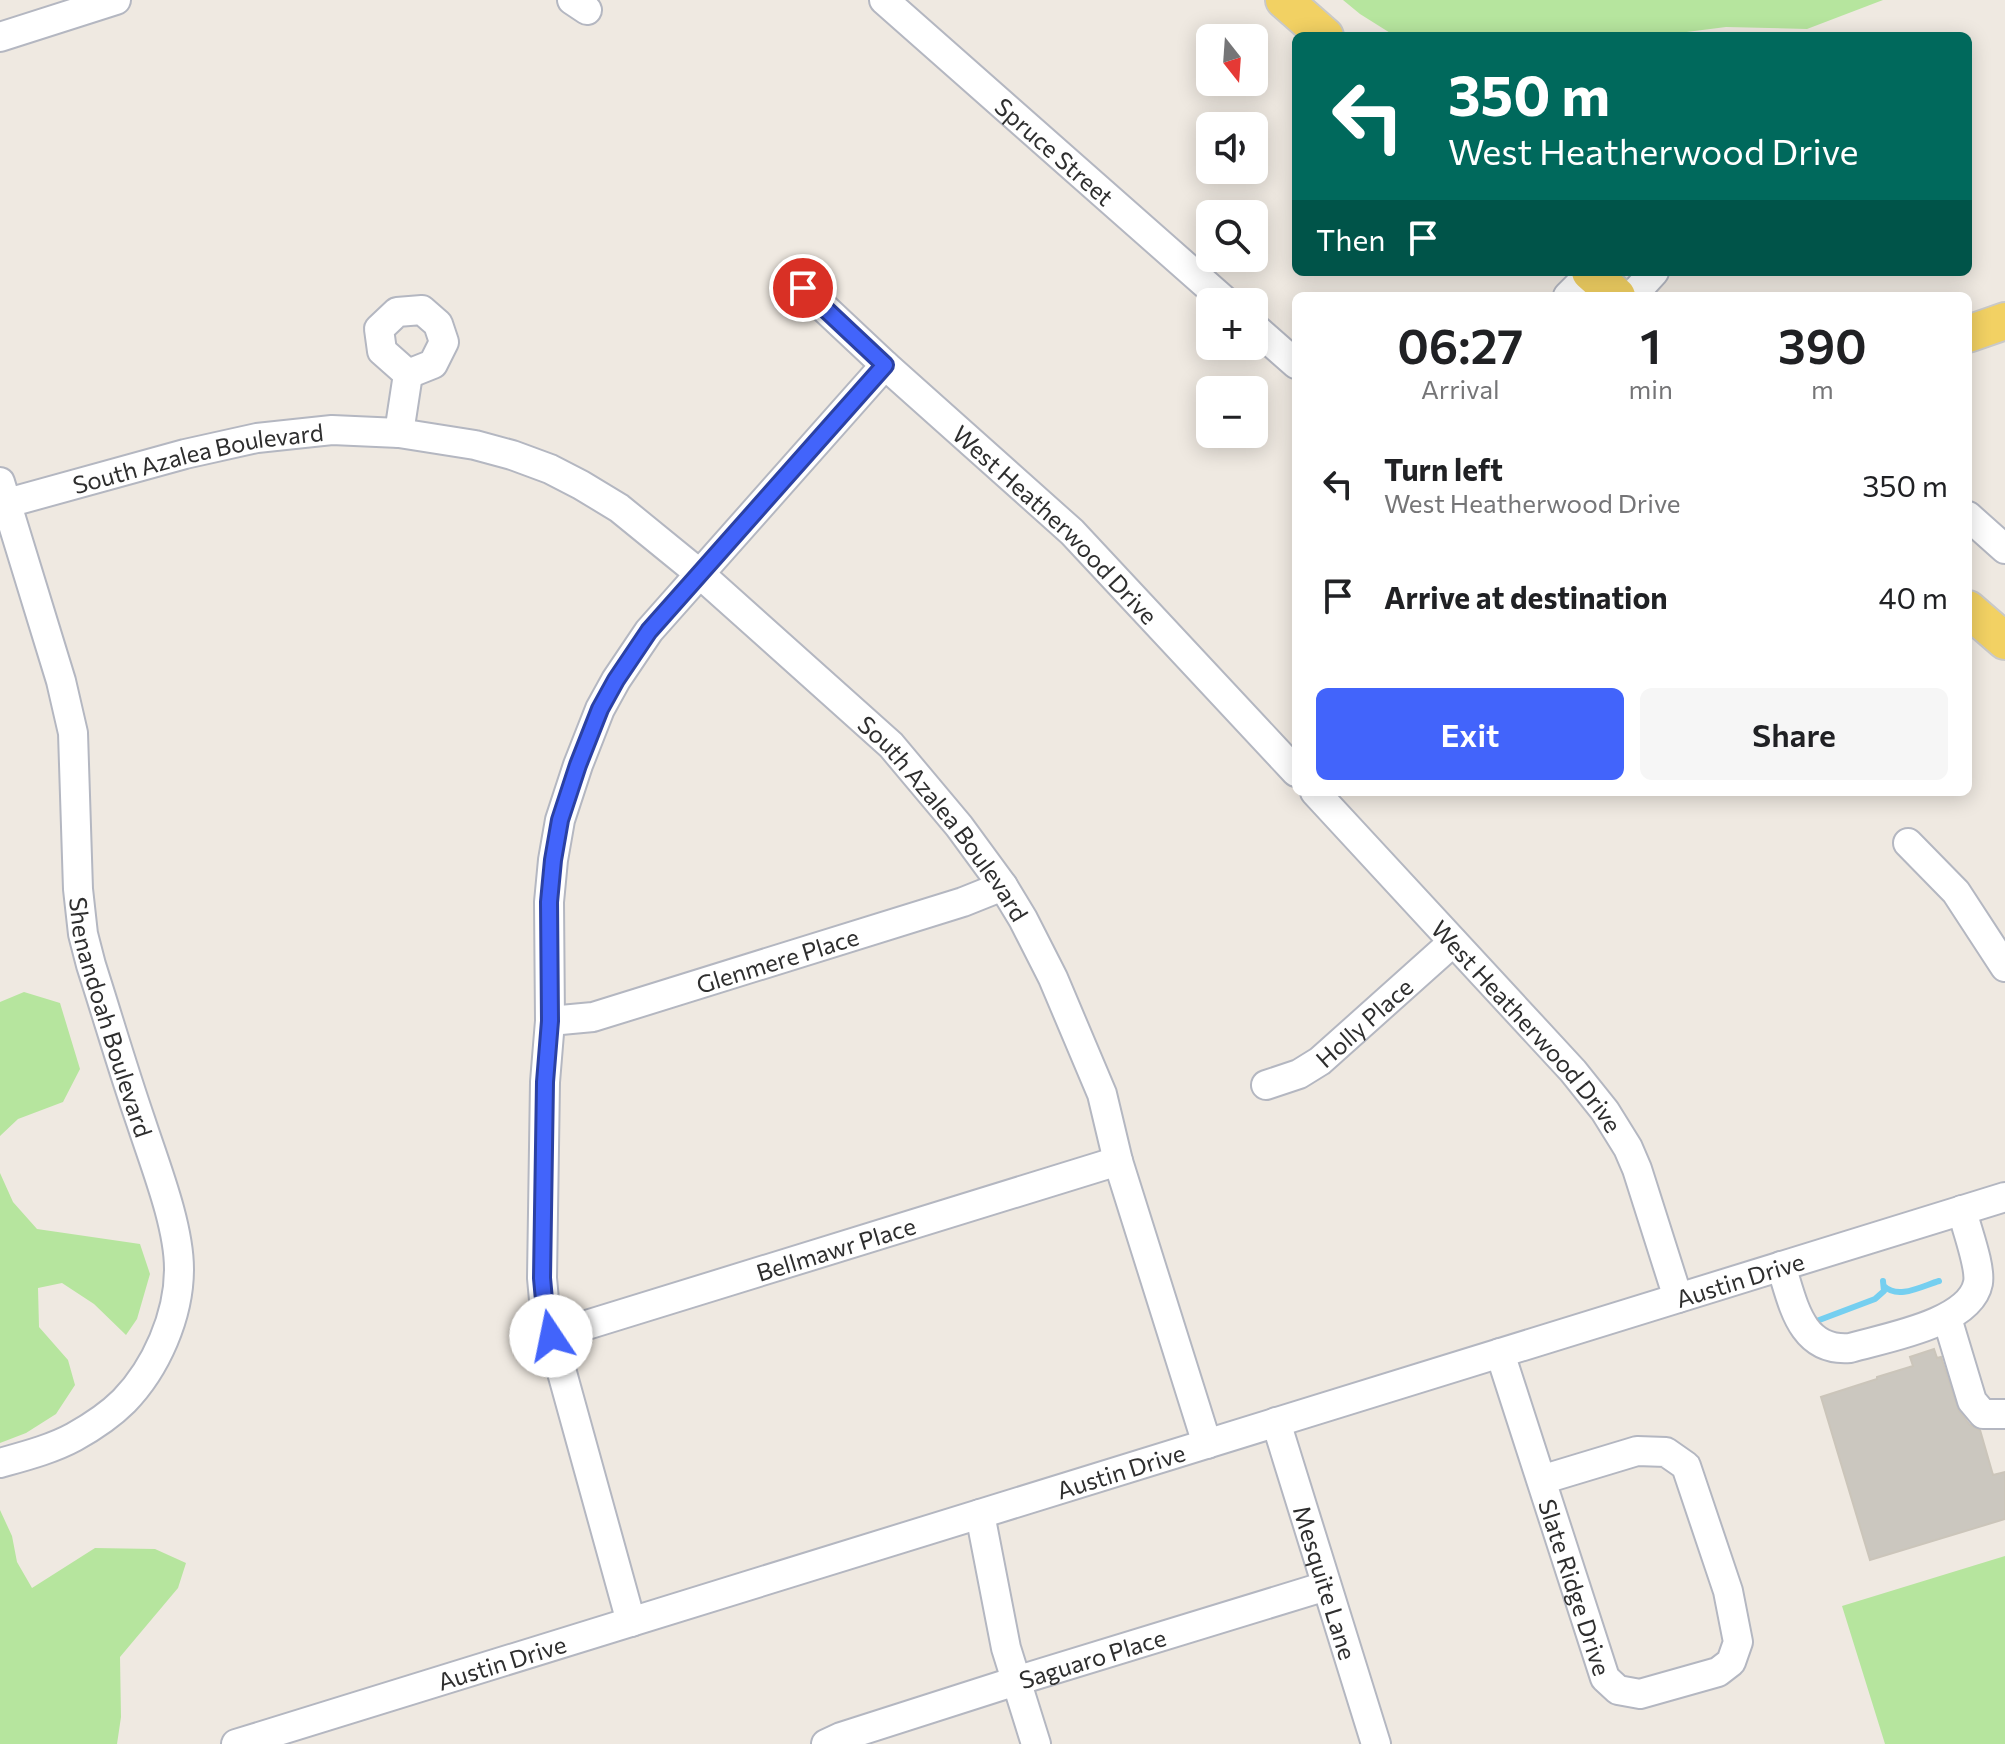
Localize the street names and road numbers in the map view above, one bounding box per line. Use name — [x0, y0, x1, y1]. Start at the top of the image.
street label: Spruce Street — [990, 91, 1120, 211]
street label: South Azalea Boulevard — [69, 417, 325, 499]
street label: West Heatherwood Drive — [947, 419, 1164, 629]
street label: South Azalea Boulevard — [853, 709, 1035, 926]
street label: Shenandoah Boulevard — [64, 895, 159, 1141]
street label: West Heatherwood Drive — [1426, 914, 1629, 1137]
street label: Glenmere Place — [692, 921, 862, 999]
street label: Holly Place — [1309, 971, 1418, 1073]
street label: Bellmawr Place — [752, 1210, 919, 1286]
street label: Austin Drive — [1672, 1246, 1808, 1313]
street label: Austin Drive — [1053, 1437, 1188, 1504]
street label: Slate Ridge Drive — [1534, 1495, 1618, 1679]
street label: Mesquite Lane — [1288, 1502, 1363, 1663]
street label: Saguaro Place — [1015, 1622, 1169, 1694]
street label: Austin Drive — [434, 1628, 569, 1695]

